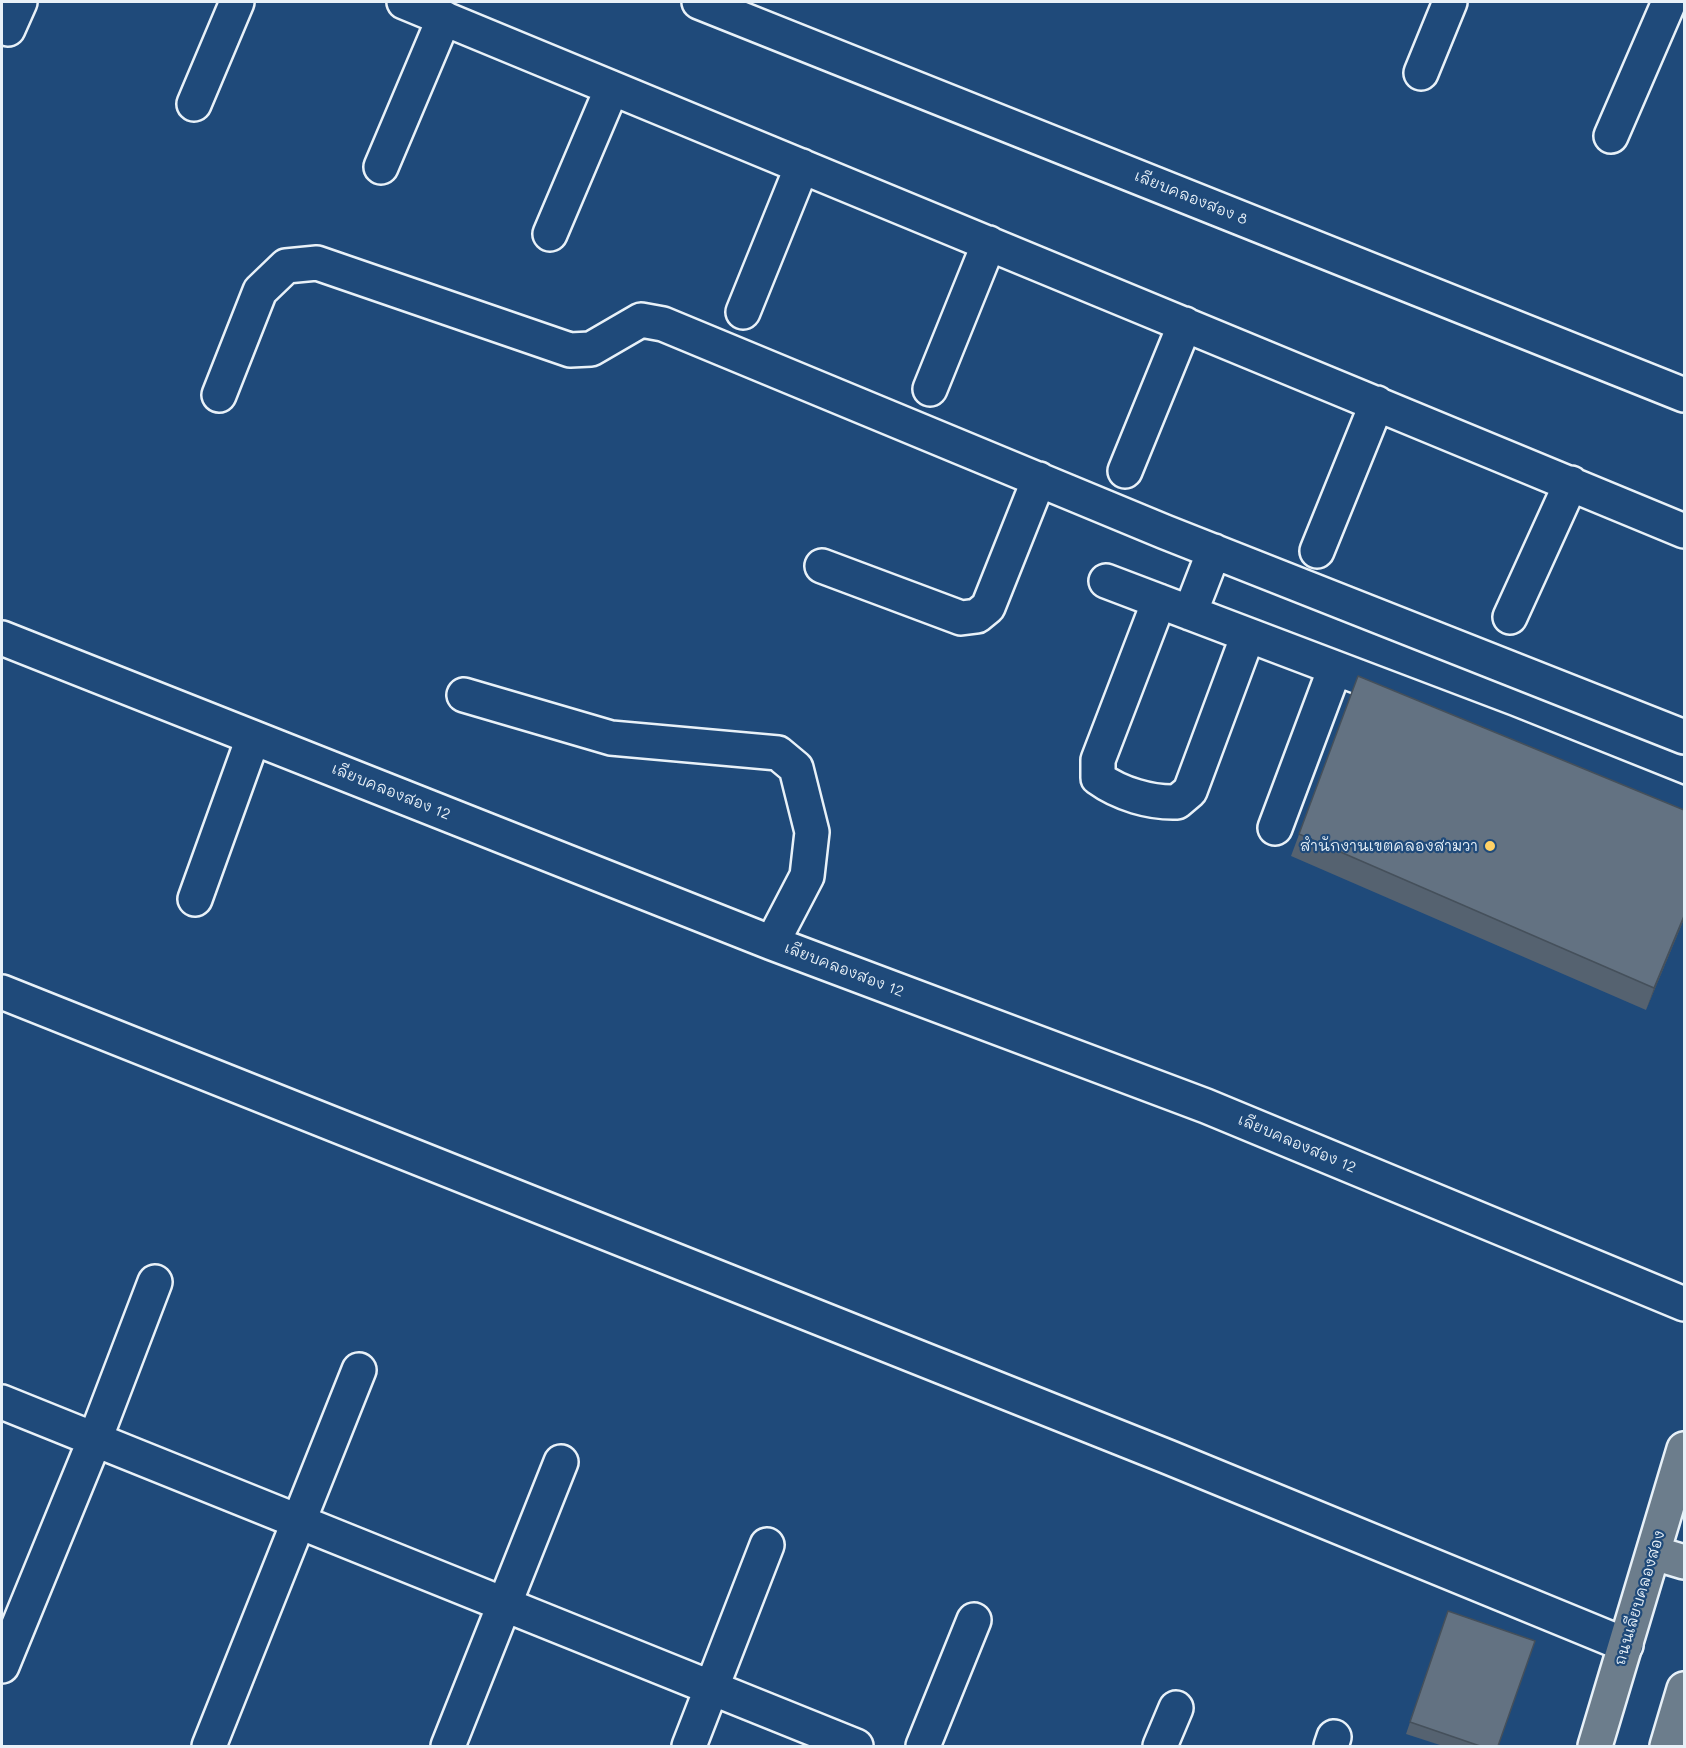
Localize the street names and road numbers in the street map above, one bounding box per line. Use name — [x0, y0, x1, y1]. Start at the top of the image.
street label: เลียบคลองสอง 8 — [1132, 167, 1250, 229]
street label: เลียบคลองสอง 12 — [329, 760, 453, 824]
street label: เลียบคลองสอง 12 — [782, 939, 906, 1001]
street label: เลียบคลองสอง 12 — [1235, 1111, 1359, 1177]
street label: ถนนเลียบคลองสอง — [1611, 1528, 1669, 1668]

